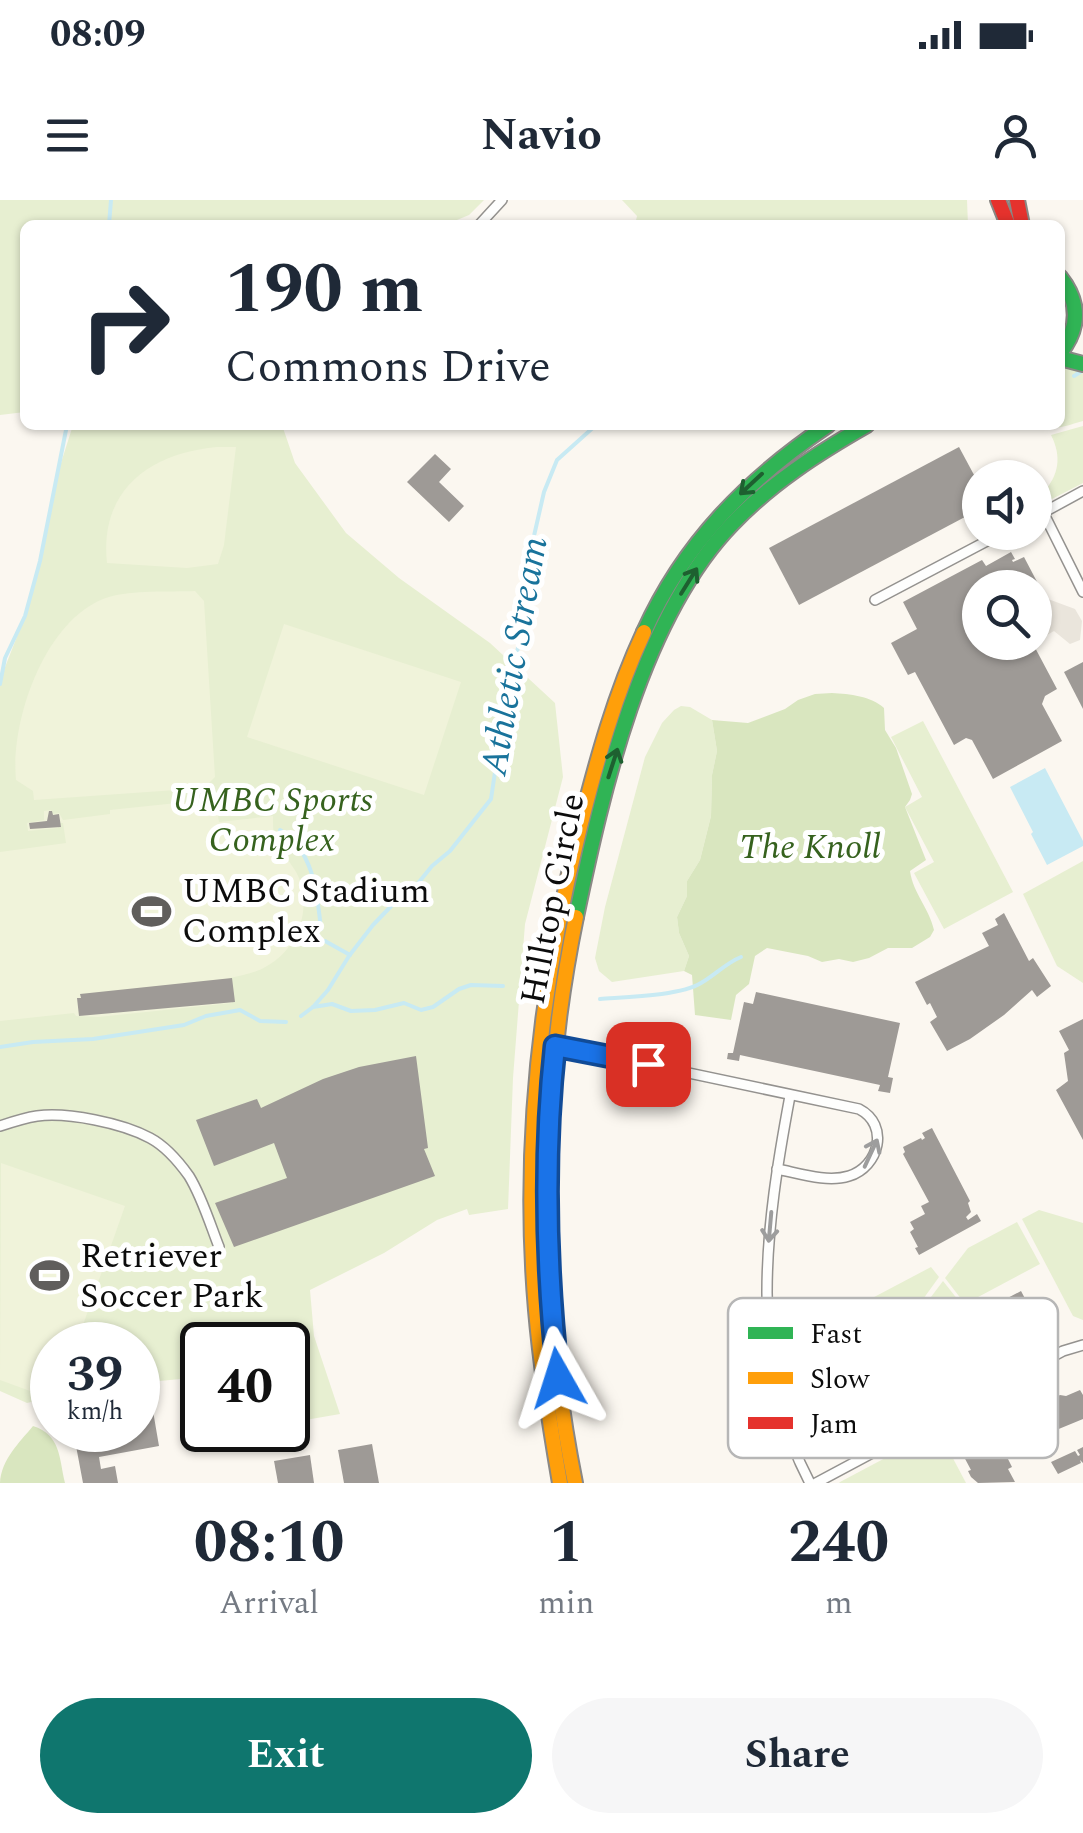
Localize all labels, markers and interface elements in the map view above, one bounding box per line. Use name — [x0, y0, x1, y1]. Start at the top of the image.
text: 08:09 — [50, 6, 145, 64]
text: Navio — [481, 101, 602, 170]
icon: menu — [40, 108, 95, 163]
icon: person — [988, 108, 1043, 163]
text: 190 m — [225, 237, 423, 343]
icon: right — [60, 260, 190, 390]
text: Commons Drive — [225, 333, 551, 402]
map controls — [962, 460, 1052, 660]
button: sound — [962, 460, 1052, 550]
one-way arrow — [739, 472, 764, 495]
water label: Athletic Stream — [465, 532, 564, 781]
one-way arrow — [678, 567, 699, 596]
button: search — [962, 570, 1052, 660]
one-way arrow — [606, 747, 624, 779]
park label: UMBC Sports Complex — [171, 774, 373, 867]
street label: Hilltop Circle — [507, 789, 599, 1009]
park label: The Knoll — [739, 821, 881, 874]
place label: UMBC Stadium Complex — [182, 865, 430, 958]
sports icon: UMBC Stadium Complex — [131, 890, 173, 932]
pin — [606, 1022, 691, 1107]
icon: arrive — [621, 1037, 676, 1092]
one-way arrow — [863, 1138, 881, 1168]
one-way arrow — [761, 1210, 780, 1242]
place label: Retriever Soccer Park — [80, 1230, 264, 1323]
sports icon: Retriever Soccer Park — [29, 1255, 71, 1297]
legend — [728, 1298, 1058, 1458]
text: Fast — [810, 1313, 862, 1356]
speed limit sign: 40 — [180, 1322, 310, 1452]
position arrow — [506, 1326, 610, 1430]
text: 39 — [67, 1337, 123, 1413]
text: Slow — [810, 1358, 870, 1401]
text: km/h — [67, 1393, 123, 1431]
text: Jam — [810, 1403, 858, 1446]
text: 08:10 — [194, 1497, 345, 1589]
text: 1 — [550, 1497, 583, 1589]
text: 240 — [788, 1497, 889, 1589]
text: Arrival — [219, 1579, 319, 1628]
text: min — [538, 1579, 594, 1628]
text: m — [825, 1579, 852, 1628]
button: Exit — [40, 1698, 532, 1813]
button: Share — [552, 1698, 1043, 1813]

